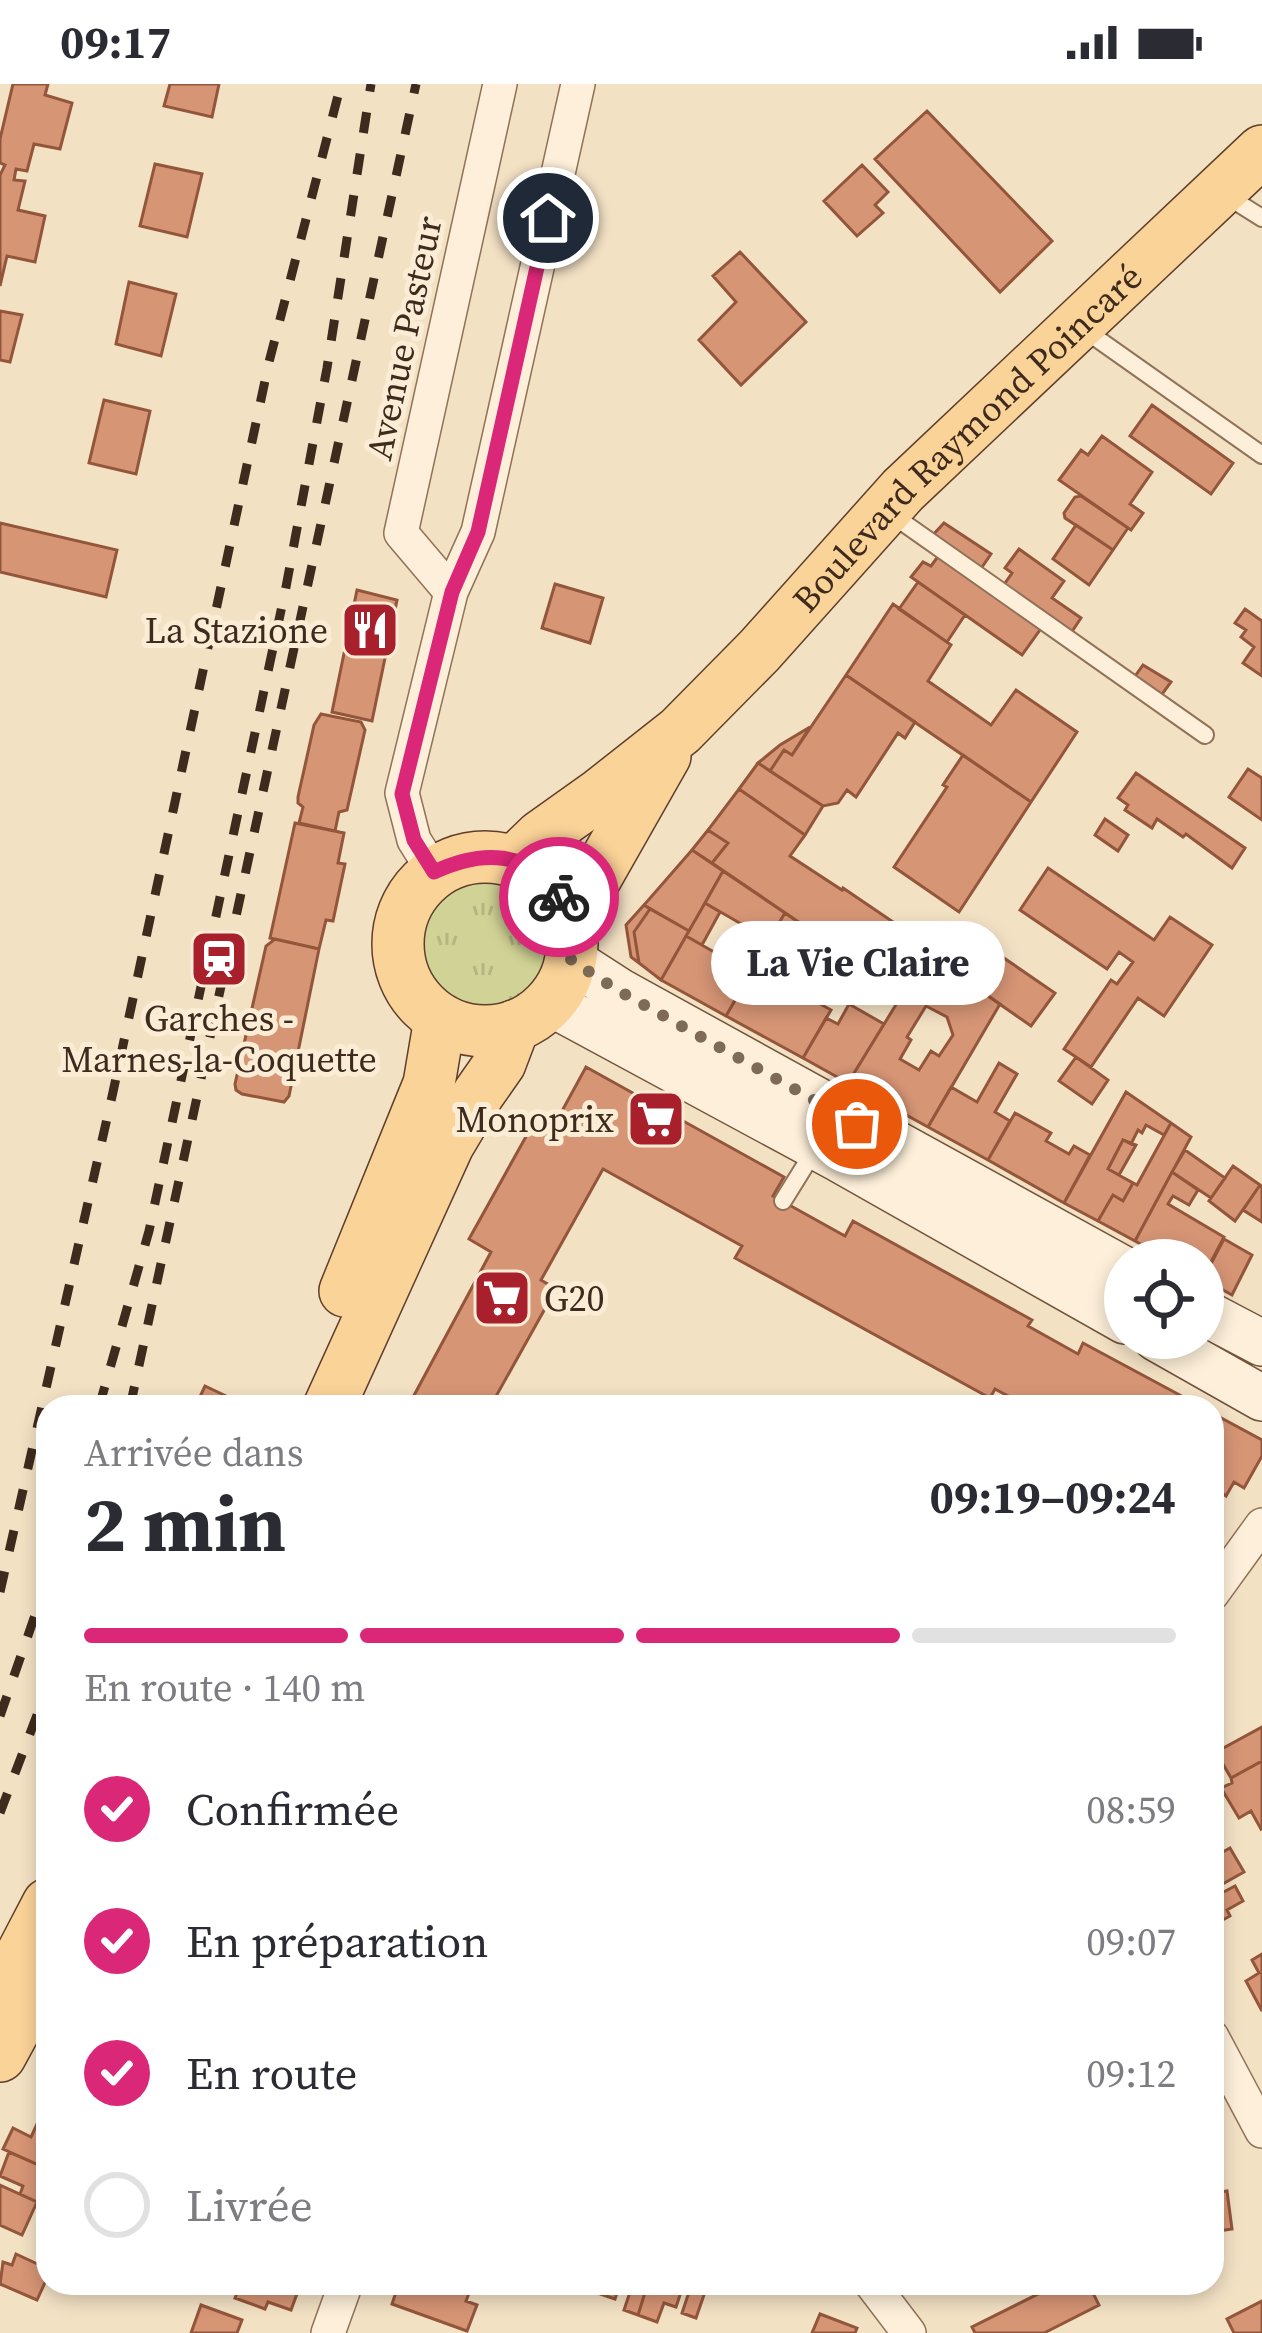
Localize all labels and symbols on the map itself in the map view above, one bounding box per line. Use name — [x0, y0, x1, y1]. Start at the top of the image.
pin — [497, 167, 599, 269]
street label: Avenue Pasteur — [354, 212, 454, 464]
street label: Boulevard Raymond Poincaré — [781, 252, 1153, 622]
restaurant icon: La Stazione — [339, 599, 401, 661]
place label: La Stazione — [145, 606, 328, 655]
courier — [499, 837, 619, 957]
callout: La Vie Claire — [710, 920, 1004, 1004]
station icon: Garches - Marnes-la-Coquette — [188, 928, 250, 990]
place label: Garches - Marnes-la-Coquette — [61, 994, 377, 1084]
pin — [806, 1073, 908, 1175]
supermarket icon: Monoprix — [625, 1088, 687, 1150]
place label: Monoprix — [455, 1095, 614, 1144]
supermarket icon: G20 — [471, 1267, 533, 1329]
place label: G20 — [544, 1274, 605, 1323]

